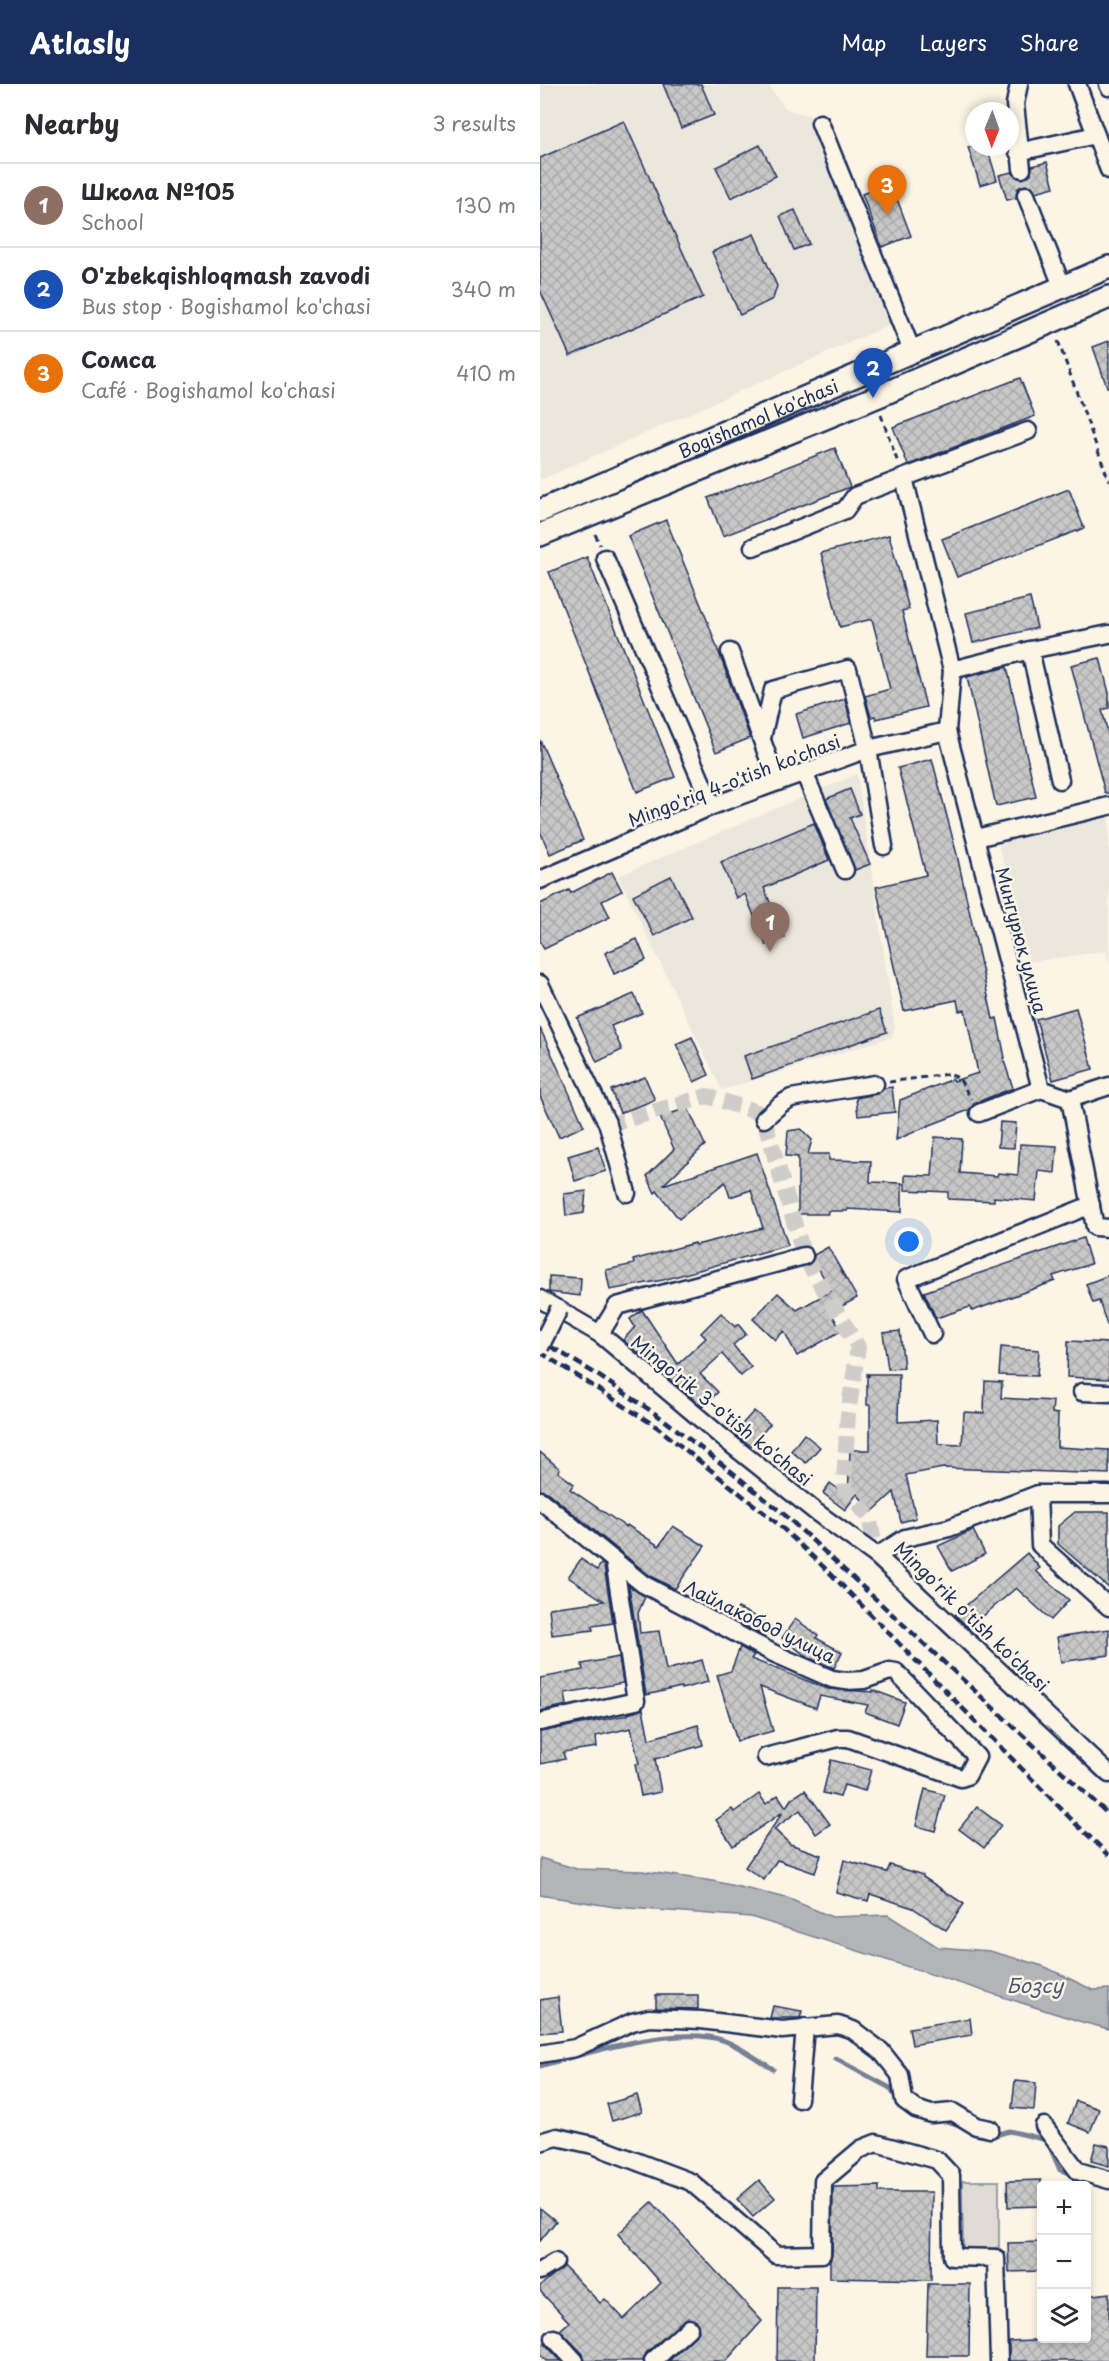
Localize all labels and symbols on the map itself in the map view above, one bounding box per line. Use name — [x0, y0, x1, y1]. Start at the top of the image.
north arrow — [965, 102, 1019, 156]
pin: 3 — [868, 166, 906, 215]
pin: 2 — [854, 348, 892, 398]
street label: Bogishamol ko'chasi — [674, 371, 842, 464]
street label: Mingo'riq 4-o'tish ko'chasi — [624, 727, 844, 833]
street label: Мингурюк улица — [989, 864, 1055, 1017]
pin: 1 — [750, 902, 790, 952]
your location — [894, 1227, 923, 1256]
street label: Mingo'rik 3-o'tish ko'chasi — [625, 1328, 819, 1492]
street label: Mingo'rik o'tish ko'chasi — [888, 1535, 1056, 1697]
street label: Лайлакобод улица — [680, 1573, 841, 1670]
water label: Бозсу — [1007, 1970, 1065, 2000]

